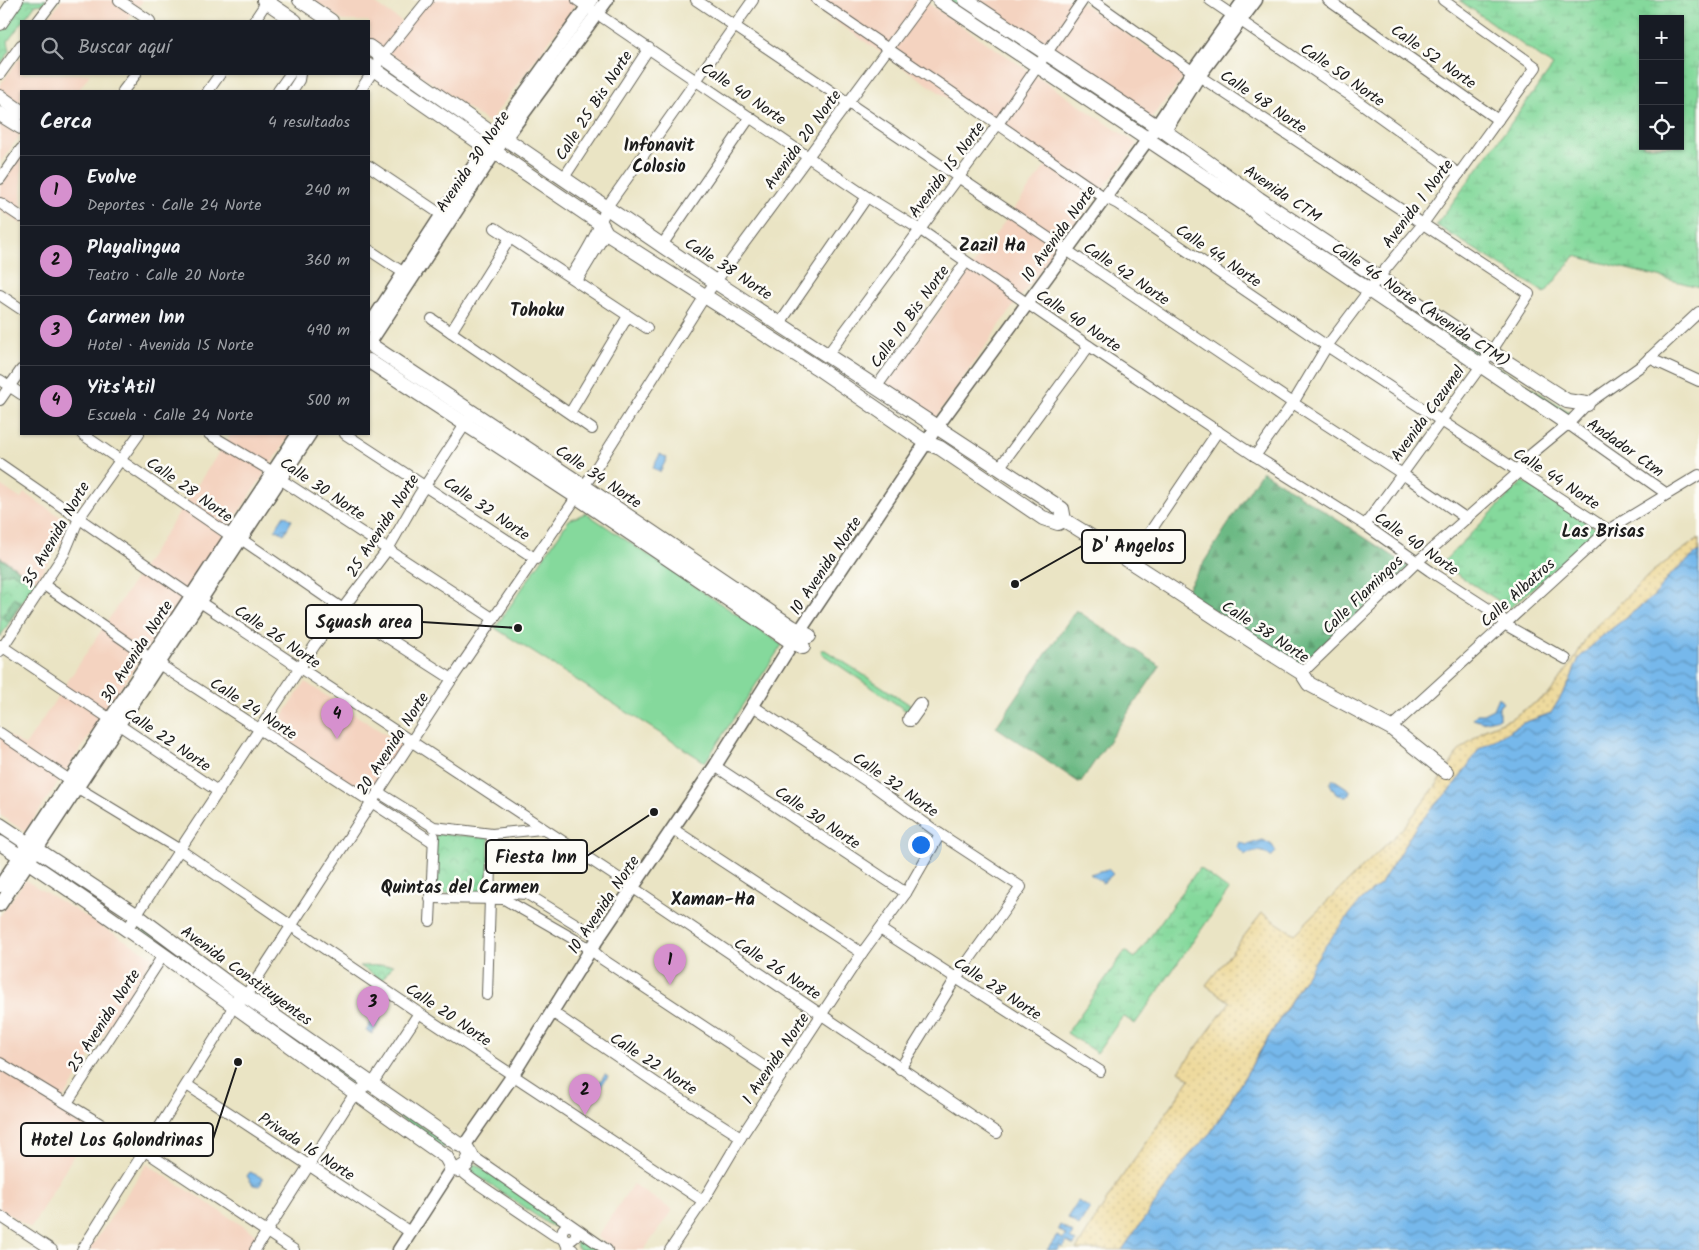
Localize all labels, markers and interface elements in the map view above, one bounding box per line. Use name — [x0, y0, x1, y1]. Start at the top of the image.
map controls — [1639, 15, 1684, 150]
button: + — [1639, 15, 1684, 60]
street label: Calle 52 Norte — [1385, 18, 1481, 96]
search box — [20, 20, 370, 75]
text: Buscar aquí — [78, 33, 170, 63]
icon: search — [38, 34, 66, 62]
street label: Calle 50 Norte — [1295, 37, 1390, 114]
street label: Calle 25 Bis Norte — [549, 46, 639, 166]
street label: Calle 40 Norte — [695, 56, 791, 132]
button: − — [1639, 60, 1684, 105]
street label: Calle 48 Norte — [1215, 64, 1312, 141]
street label: Avenida 20 Norte — [758, 85, 848, 195]
button: locate — [1639, 105, 1684, 150]
text: Cerca — [40, 106, 92, 139]
street label: Avenida 30 Norte — [430, 106, 517, 218]
text: 4 resultados — [268, 110, 350, 135]
street label: Avenida 15 Norte — [903, 117, 992, 223]
district label: Infonavit Colosio — [623, 132, 695, 182]
street label: Avenida 1 Norte — [1376, 154, 1460, 254]
street label: Avenida CTM — [1238, 159, 1326, 230]
text: Evolve — [87, 163, 137, 193]
text: 1 — [54, 178, 58, 203]
text: 240 m — [305, 178, 350, 203]
street label: 10 Avenida Norte — [1016, 180, 1103, 287]
text: Deportes · Calle 24 Norte — [87, 193, 261, 218]
street label: Calle 44 Norte — [1170, 218, 1266, 294]
street label: Calle 38 Norte — [679, 231, 777, 307]
district label: Zazil Ha — [959, 232, 1025, 261]
text: Playalingua — [87, 233, 180, 263]
street label: Calle 42 Norte — [1078, 236, 1175, 313]
street label: Calle 46 Norte (Avenida CTM) — [1326, 236, 1514, 374]
text: 2 — [51, 248, 61, 273]
text: 360 m — [305, 248, 350, 273]
street label: Calle 10 Bis Norte — [864, 260, 956, 374]
text: Teatro · Calle 20 Norte — [87, 263, 245, 288]
street label: Calle 40 Norte — [1030, 283, 1126, 359]
district label: Tohoku — [510, 297, 564, 326]
text: Carmen Inn — [87, 303, 185, 333]
text: 3 — [52, 318, 60, 343]
text: 490 m — [306, 318, 350, 343]
text: Hotel · Avenida 15 Norte — [87, 333, 254, 358]
street label: Avenida Cozumel — [1385, 361, 1472, 467]
text: Yits'Atil — [87, 373, 155, 403]
text: 4 — [52, 388, 60, 413]
text: 500 m — [306, 388, 350, 413]
text: Escuela · Calle 24 Norte — [87, 403, 253, 428]
street label: Andador Ctm — [1581, 412, 1669, 484]
street label: Calle 34 Norte — [550, 439, 646, 515]
street label: Calle 44 Norte — [1508, 442, 1605, 517]
street label: Calle 28 Norte — [141, 451, 238, 529]
street label: Calle 30 Norte — [274, 451, 370, 527]
street label: 25 Avenida Norte — [340, 469, 426, 583]
street label: Calle 32 Norte — [438, 471, 535, 548]
street label: 35 Avenida Norte — [16, 477, 97, 592]
street label: Calle 40 Norte — [1369, 506, 1464, 583]
street label: 10 Avenida Norte — [784, 512, 869, 620]
district label: Las Brisas — [1562, 518, 1645, 547]
callout: D' Angelos — [1082, 530, 1185, 563]
text: D' Angelos — [1091, 533, 1175, 562]
street label: Calle Flamingos — [1317, 549, 1410, 641]
street label: Calle Albatros — [1475, 552, 1561, 634]
street label: Calle 38 Norte — [1216, 594, 1314, 670]
street label: 30 Avenida Norte — [95, 595, 180, 708]
street label: Calle 26 Norte — [229, 599, 326, 676]
callout: Squash area — [306, 605, 422, 638]
text: Squash area — [316, 609, 412, 638]
street label: Calle 24 Norte — [205, 672, 302, 747]
street label: 20 Avenida Norte — [351, 687, 436, 800]
pin: 4 — [321, 698, 353, 739]
street label: Calle 22 Norte — [119, 702, 216, 779]
street label: Calle 32 Norte — [847, 746, 943, 824]
street label: Calle 30 Norte — [769, 780, 865, 856]
your location — [908, 832, 934, 858]
callout: Fiesta Inn — [486, 840, 587, 873]
text: Fiesta Inn — [495, 844, 577, 873]
street label: 10 Avenida Norte — [562, 851, 647, 959]
district label: Quintas del Carmen — [381, 874, 539, 903]
district label: Xaman-Ha — [670, 886, 755, 915]
street label: Avenida Constituyentes — [175, 920, 317, 1033]
street label: Calle 26 Norte — [728, 932, 826, 1007]
pin: 1 — [654, 944, 686, 985]
street label: Calle 28 Norte — [948, 951, 1046, 1027]
street label: 25 Avenida Norte — [61, 964, 147, 1078]
street label: Calle 20 Norte — [400, 977, 496, 1053]
pin: 3 — [357, 986, 389, 1027]
street label: 1 Avenida Norte — [736, 1008, 816, 1110]
street label: Calle 22 Norte — [604, 1026, 702, 1102]
pin: 2 — [569, 1074, 601, 1115]
street label: Privada 16 Norte — [253, 1107, 360, 1188]
callout: Hotel Los Golondrinas — [21, 1123, 213, 1156]
text: Hotel Los Golondrinas — [31, 1127, 204, 1156]

